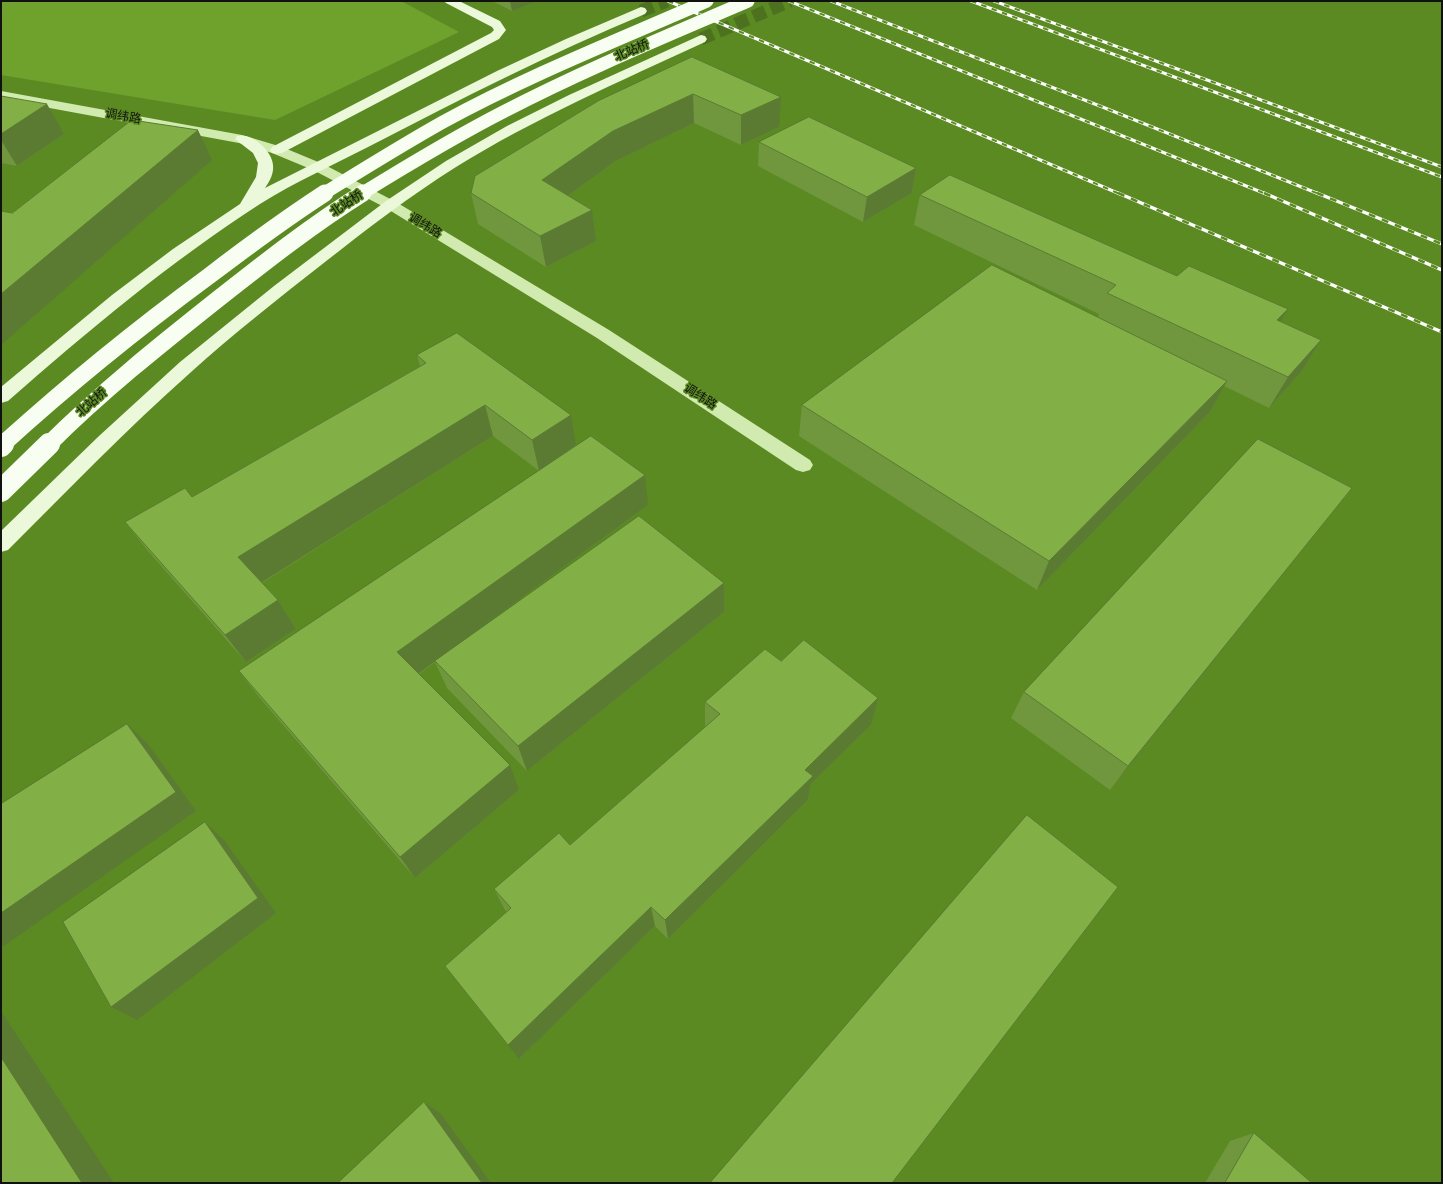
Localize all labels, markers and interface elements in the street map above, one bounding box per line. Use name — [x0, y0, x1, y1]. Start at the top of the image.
street label: 北站桥 — [613, 37, 651, 65]
street label: 调纬路 — [104, 107, 142, 127]
street label: 北站桥 — [328, 188, 366, 220]
street label: 调纬路 — [406, 211, 444, 241]
street label: 调纬路 — [681, 381, 719, 413]
street label: 北站桥 — [74, 386, 110, 420]

